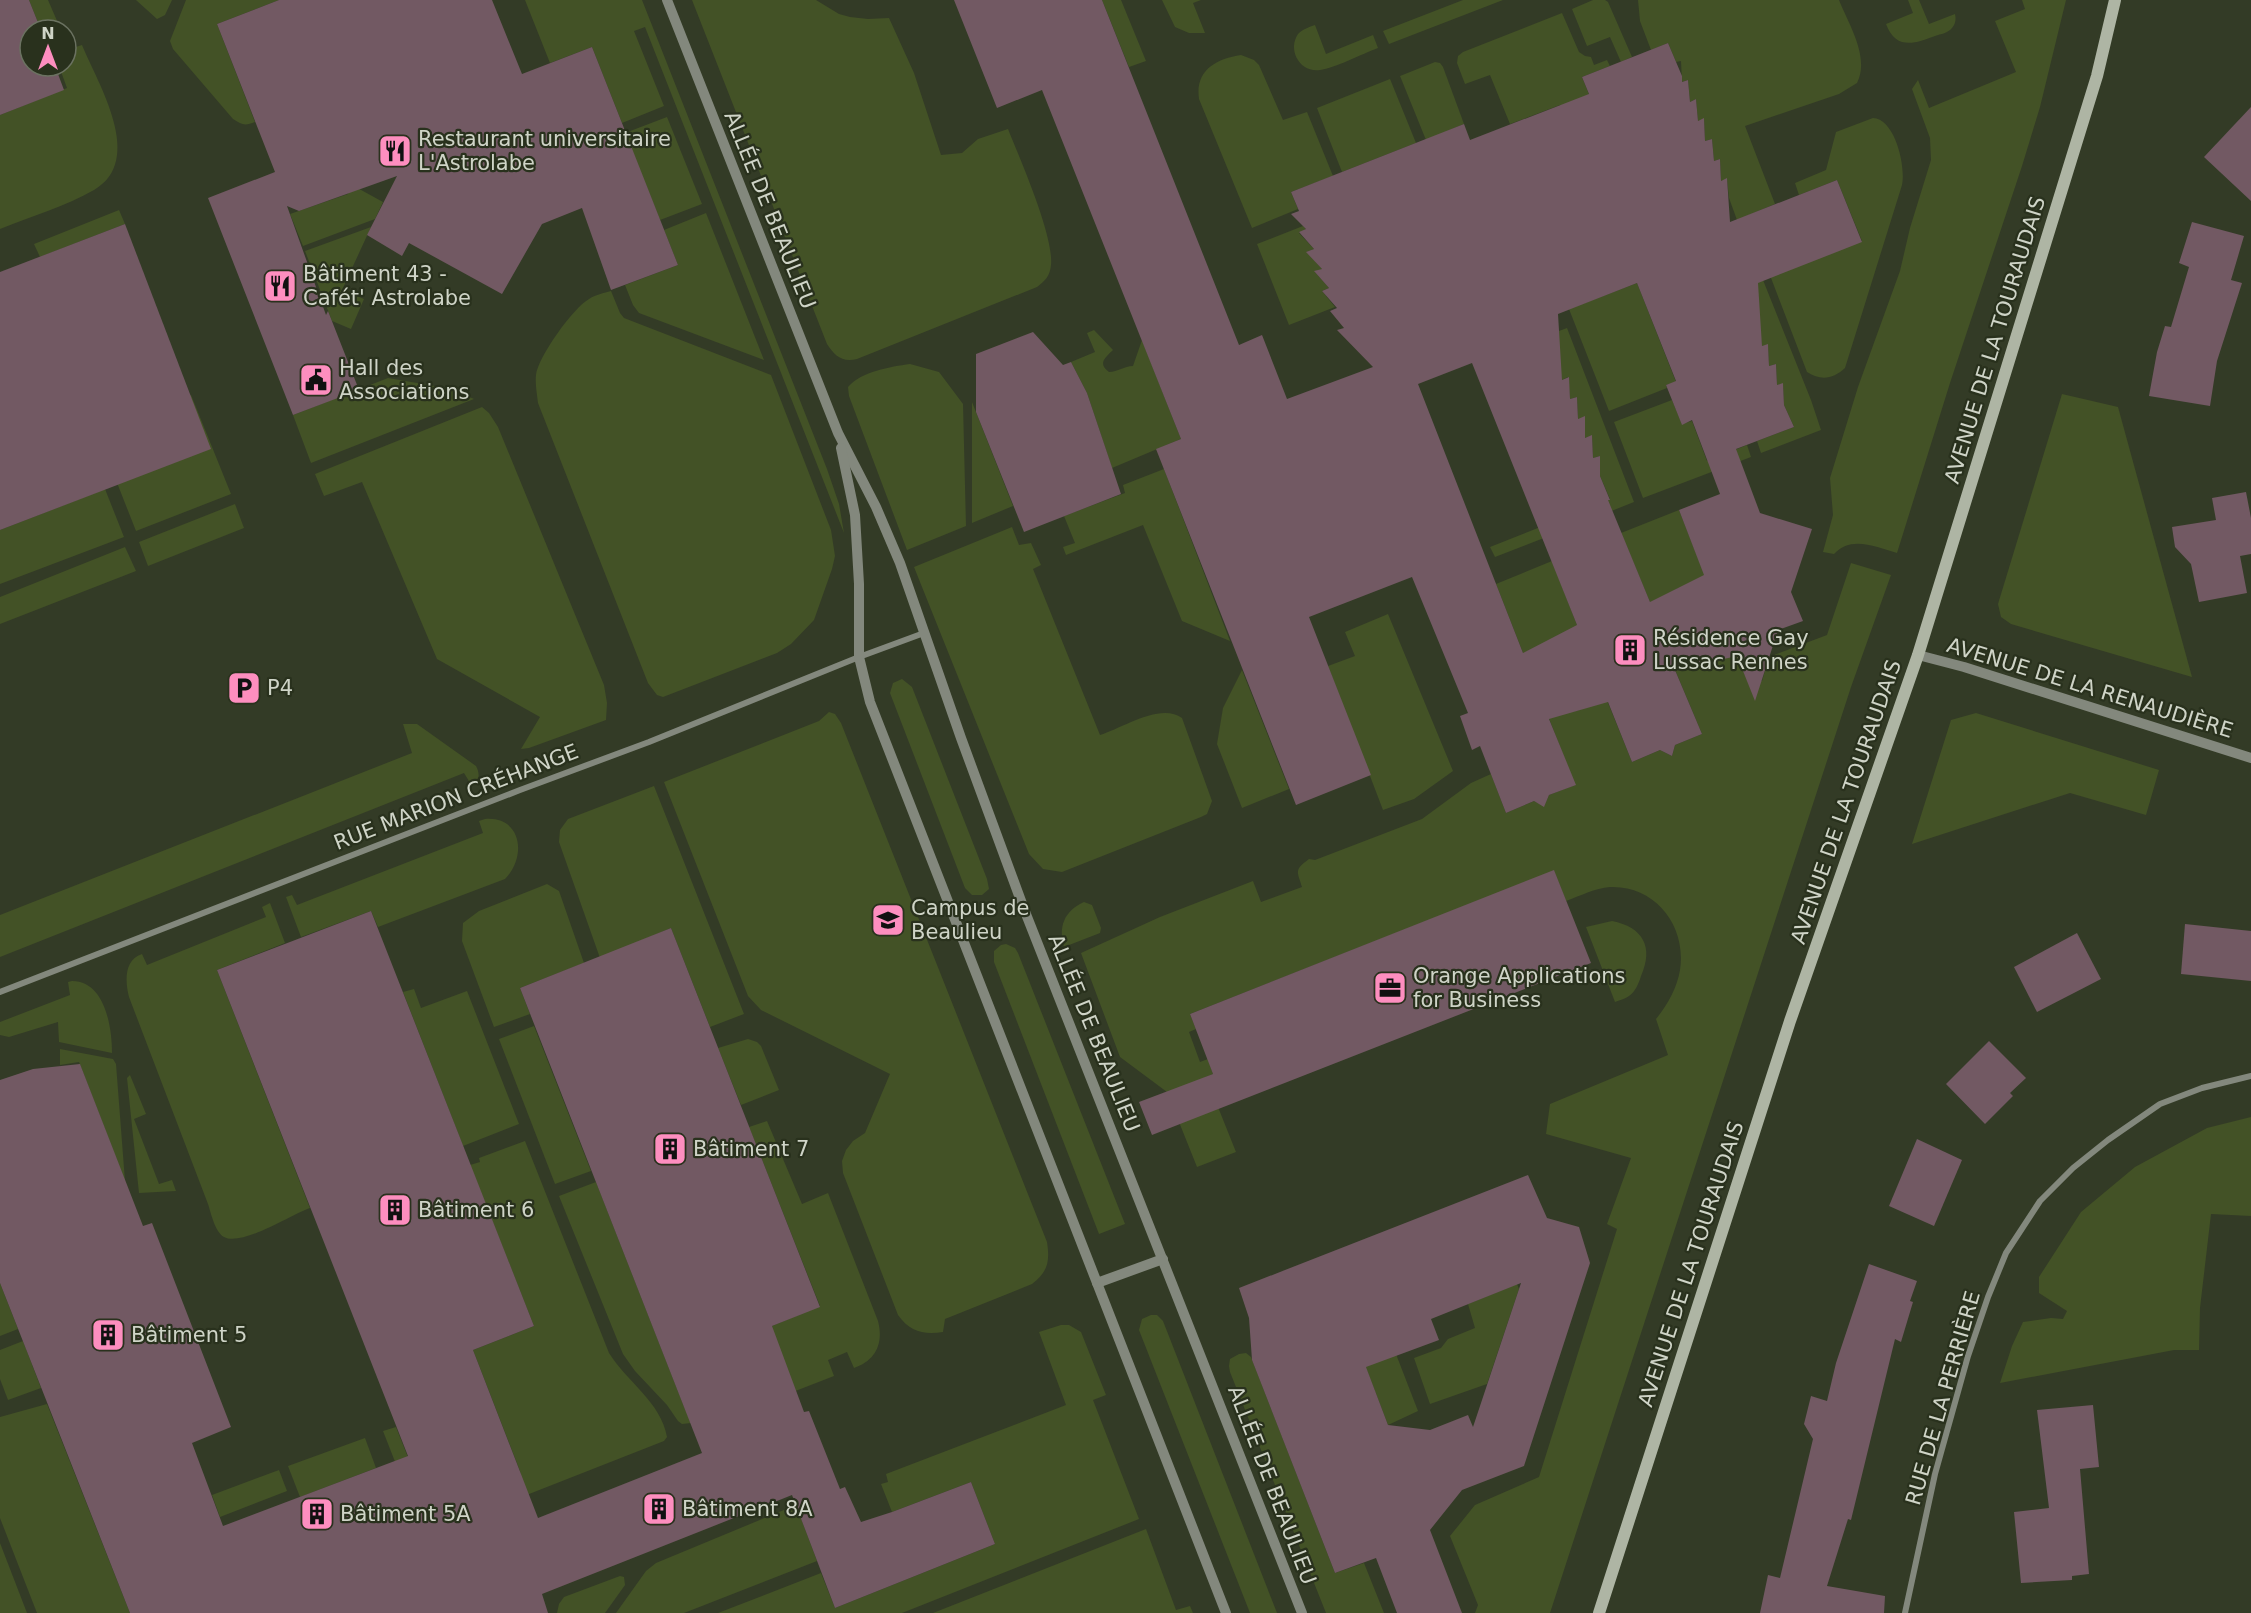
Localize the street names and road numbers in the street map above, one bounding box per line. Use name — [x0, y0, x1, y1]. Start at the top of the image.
street label: ALLÉE DE BEAULIEU — [719, 107, 822, 312]
street label: AVENUE DE LA TOURAUDAIS — [1940, 194, 2050, 486]
street label: AVENUE DE LA RENAUDIÈRE — [1944, 632, 2236, 743]
street label: AVENUE DE LA TOURAUDAIS — [1786, 657, 1906, 947]
street label: RUE MARION CRÉHANGE — [330, 738, 582, 855]
street label: ALLÉE DE BEAULIEU — [1043, 930, 1146, 1135]
street label: AVENUE DE LA TOURAUDAIS — [1633, 1118, 1749, 1410]
street label: RUE DE LA PERRIÈRE — [1900, 1288, 1985, 1508]
street label: ALLÉE DE BEAULIEU — [1223, 1382, 1322, 1588]

